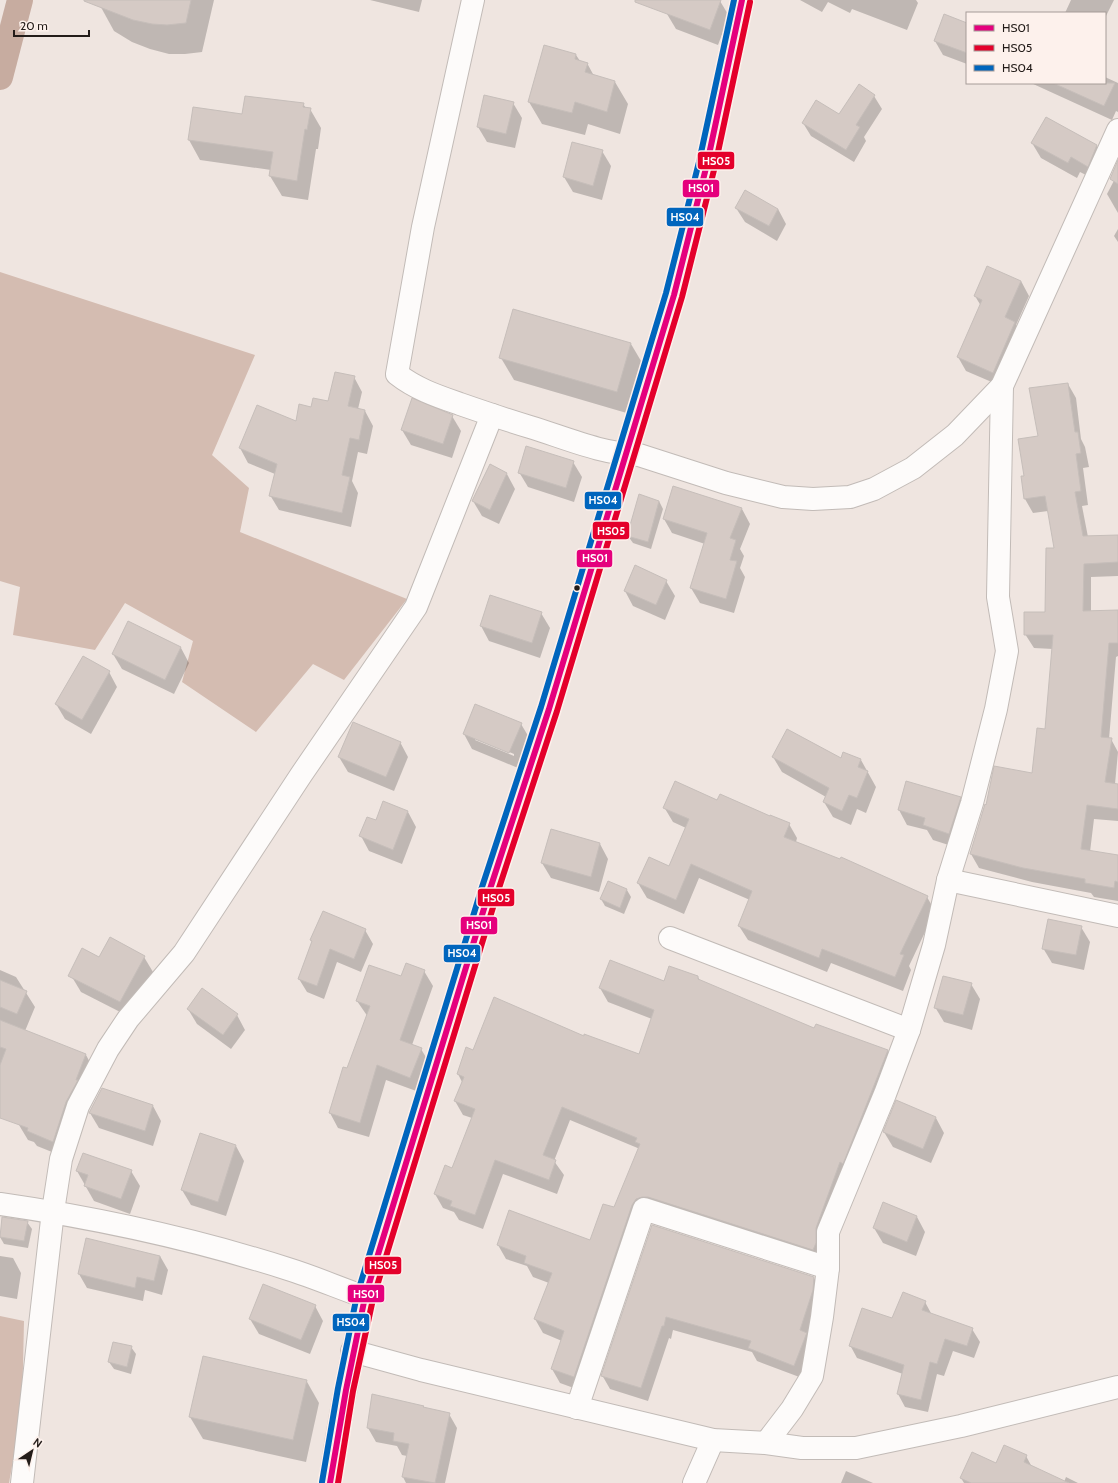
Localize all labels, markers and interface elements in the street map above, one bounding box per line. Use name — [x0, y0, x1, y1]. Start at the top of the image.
scale bar — [14, 12, 89, 38]
legend — [966, 12, 1106, 84]
text: 20 m — [20, 18, 48, 33]
text: HS01 — [1002, 20, 1030, 35]
text: HS05 — [1002, 40, 1032, 55]
text: HS04 — [1002, 60, 1033, 75]
line badge: HS05 — [697, 151, 735, 170]
text: HS05 — [702, 154, 730, 168]
line badge: HS01 — [682, 179, 720, 198]
text: HS01 — [688, 181, 714, 195]
line badge: HS04 — [666, 207, 704, 227]
text: HS04 — [670, 210, 700, 224]
line badge: HS04 — [584, 491, 622, 510]
text: HS04 — [588, 493, 618, 507]
line badge: HS05 — [592, 521, 630, 540]
text: HS05 — [597, 524, 625, 538]
line badge: HS01 — [576, 549, 613, 568]
text: HS01 — [582, 551, 608, 565]
unlabelled marker — [572, 583, 582, 593]
line badge: HS05 — [477, 888, 515, 907]
text: HS05 — [482, 891, 510, 905]
line badge: HS01 — [460, 916, 498, 935]
text: HS01 — [466, 918, 492, 932]
line badge: HS04 — [443, 944, 481, 963]
text: HS04 — [447, 946, 477, 960]
line badge: HS05 — [364, 1256, 402, 1275]
text: HS05 — [369, 1258, 397, 1272]
line badge: HS01 — [347, 1284, 385, 1303]
text: HS01 — [353, 1287, 379, 1301]
line badge: HS04 — [332, 1313, 370, 1332]
text: HS04 — [336, 1315, 366, 1329]
north arrow — [12, 1431, 52, 1471]
text: N — [31, 1435, 45, 1451]

